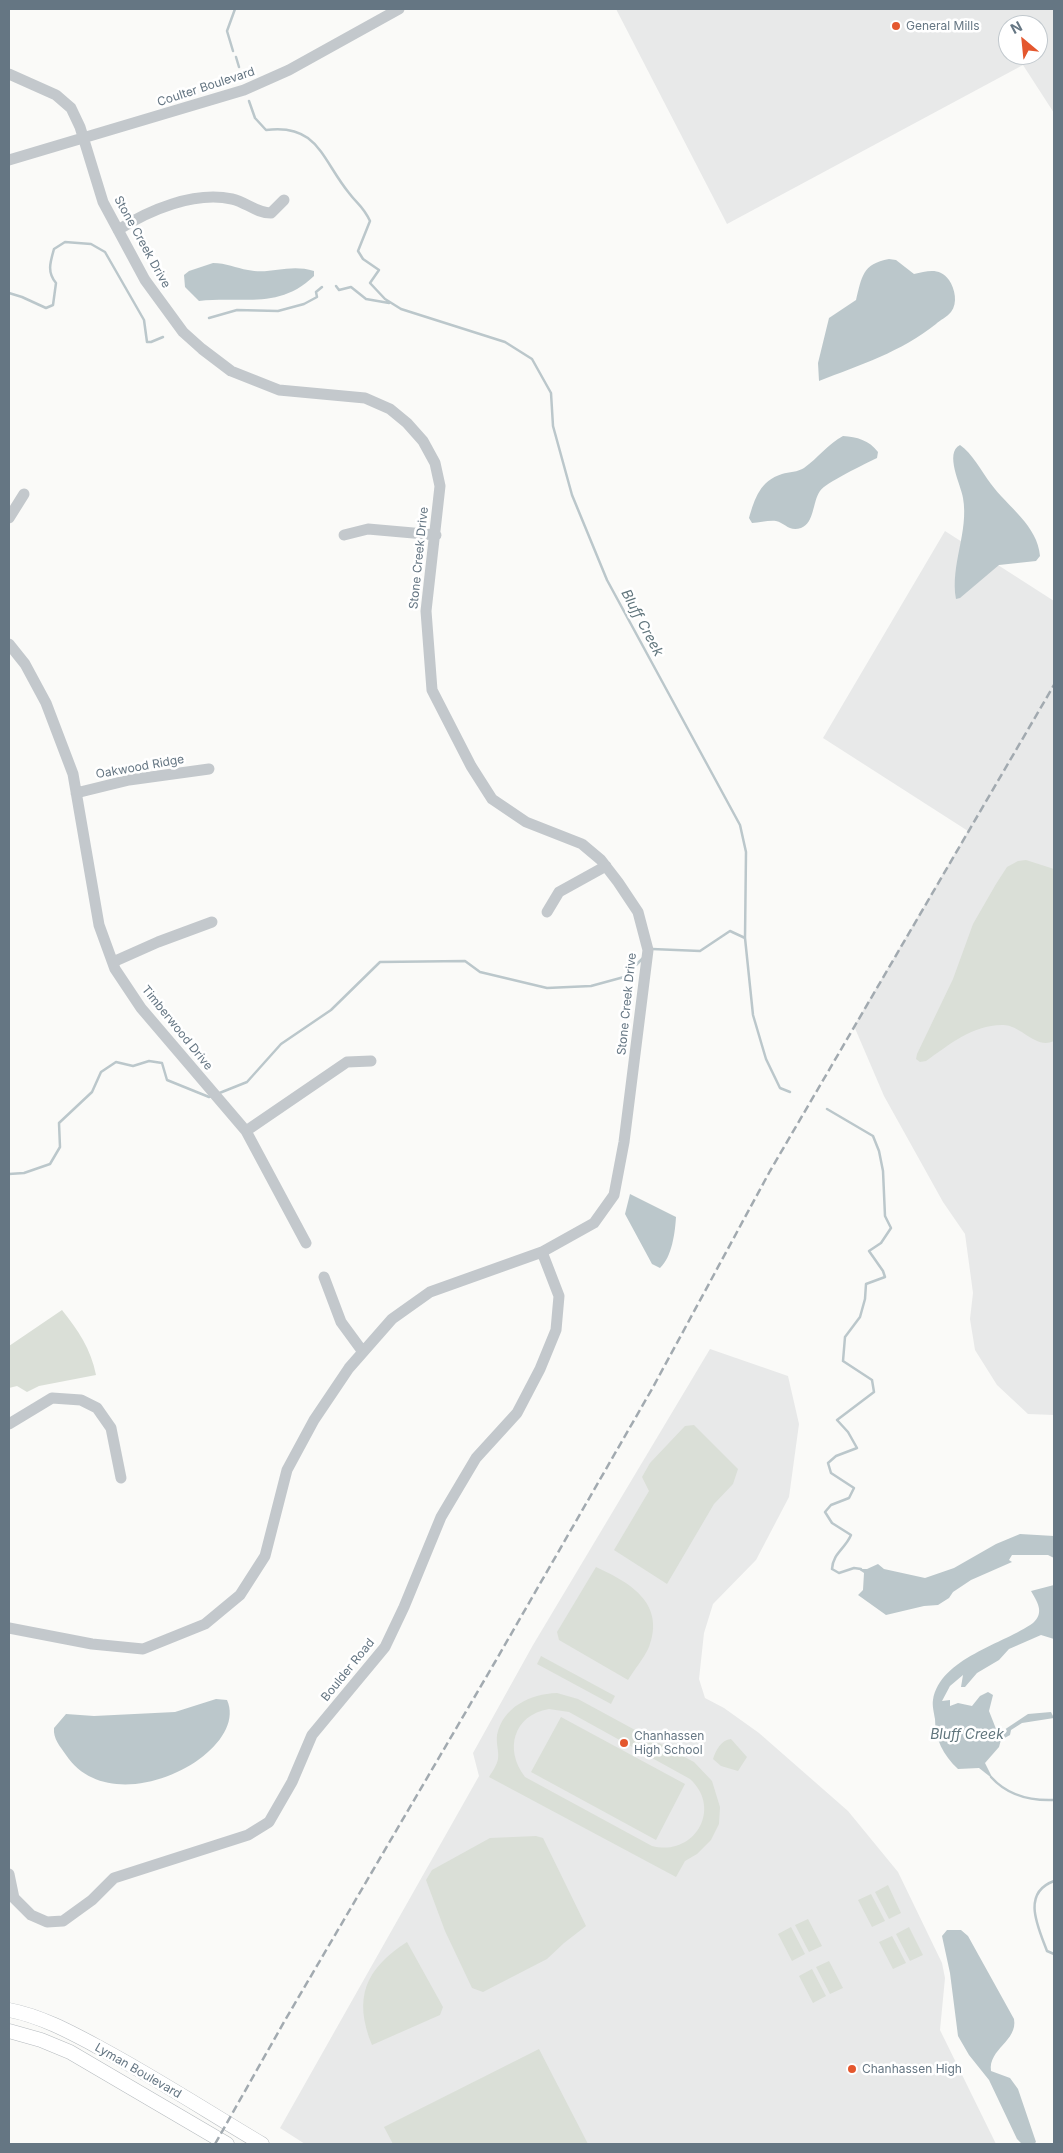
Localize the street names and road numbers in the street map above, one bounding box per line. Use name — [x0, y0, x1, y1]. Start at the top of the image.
street label: Coulter Boulevard — [155, 64, 257, 110]
street label: Stone Creek Drive — [111, 193, 173, 291]
street label: Stone Creek Drive — [406, 506, 432, 610]
street label: Oakwood Ridge — [95, 752, 185, 782]
street label: Stone Creek Drive — [614, 952, 640, 1056]
street label: Timberwood Drive — [138, 983, 216, 1073]
street label: Boulder Road — [318, 1636, 378, 1704]
street label: Lyman Boulevard — [92, 2040, 184, 2102]

